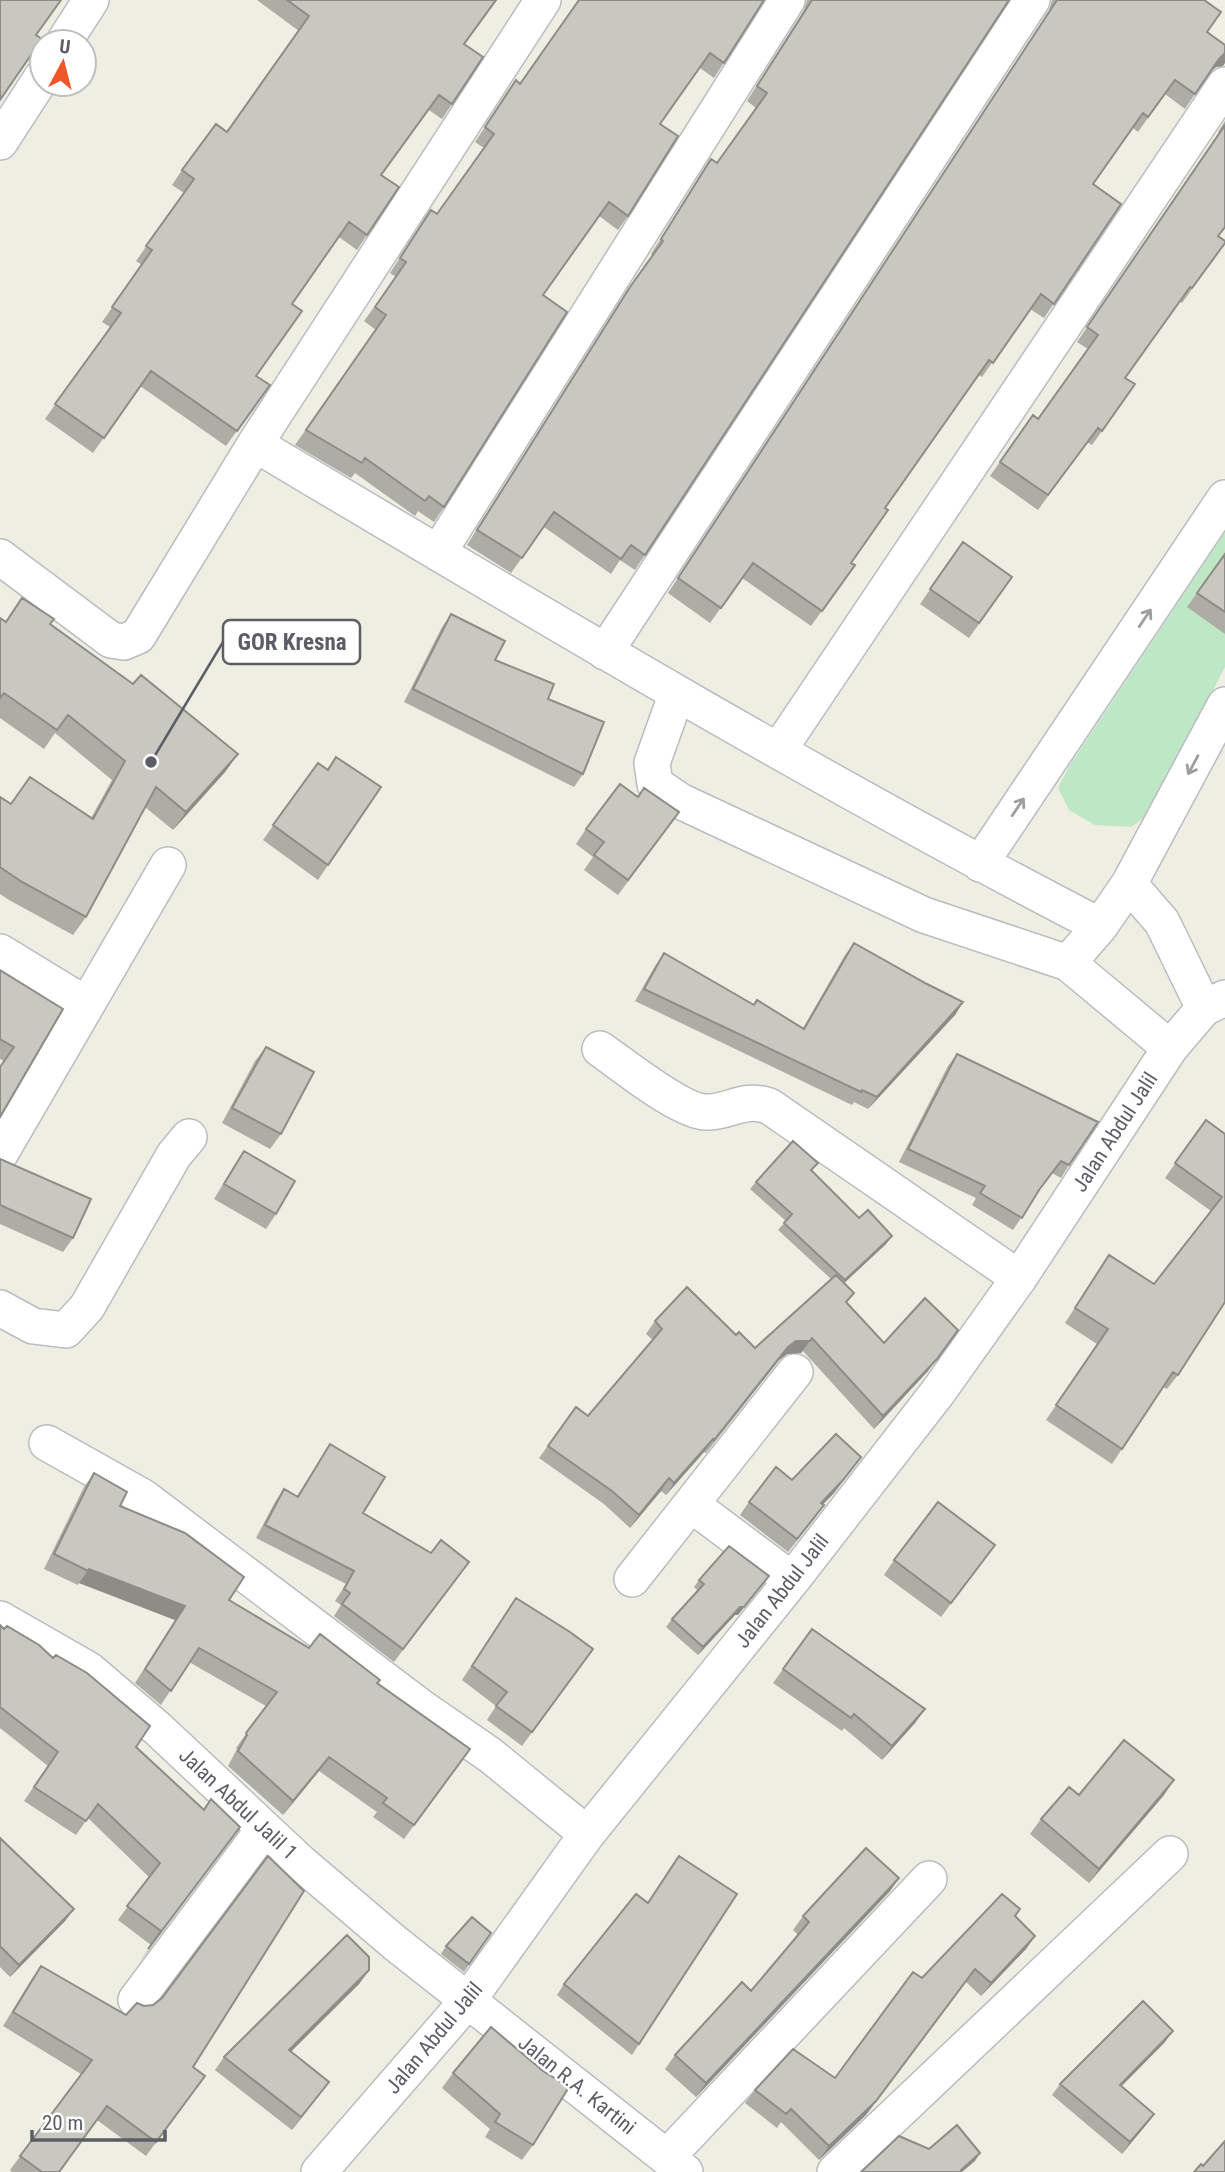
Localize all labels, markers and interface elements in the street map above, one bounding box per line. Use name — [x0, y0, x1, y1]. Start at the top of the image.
north arrow — [28, 28, 98, 98]
text: U — [58, 35, 72, 59]
one-way arrow — [1137, 609, 1152, 628]
callout: GOR Kresna — [223, 620, 360, 664]
text: GOR Kresna — [237, 629, 347, 656]
one-way arrow — [1186, 754, 1199, 775]
one-way arrow — [1011, 798, 1025, 817]
street label: Jalan Abdul Jalil — [1068, 1068, 1162, 1196]
street label: Jalan Abdul Jalil — [730, 1529, 834, 1653]
street label: Jalan Abdul Jalil 1 — [174, 1743, 302, 1865]
street label: Jalan Abdul Jalil — [381, 1978, 487, 2098]
street label: Jalan R.A. Kartini — [514, 2030, 640, 2140]
scale bar — [32, 2098, 164, 2142]
text: 20 m — [42, 2111, 83, 2135]

